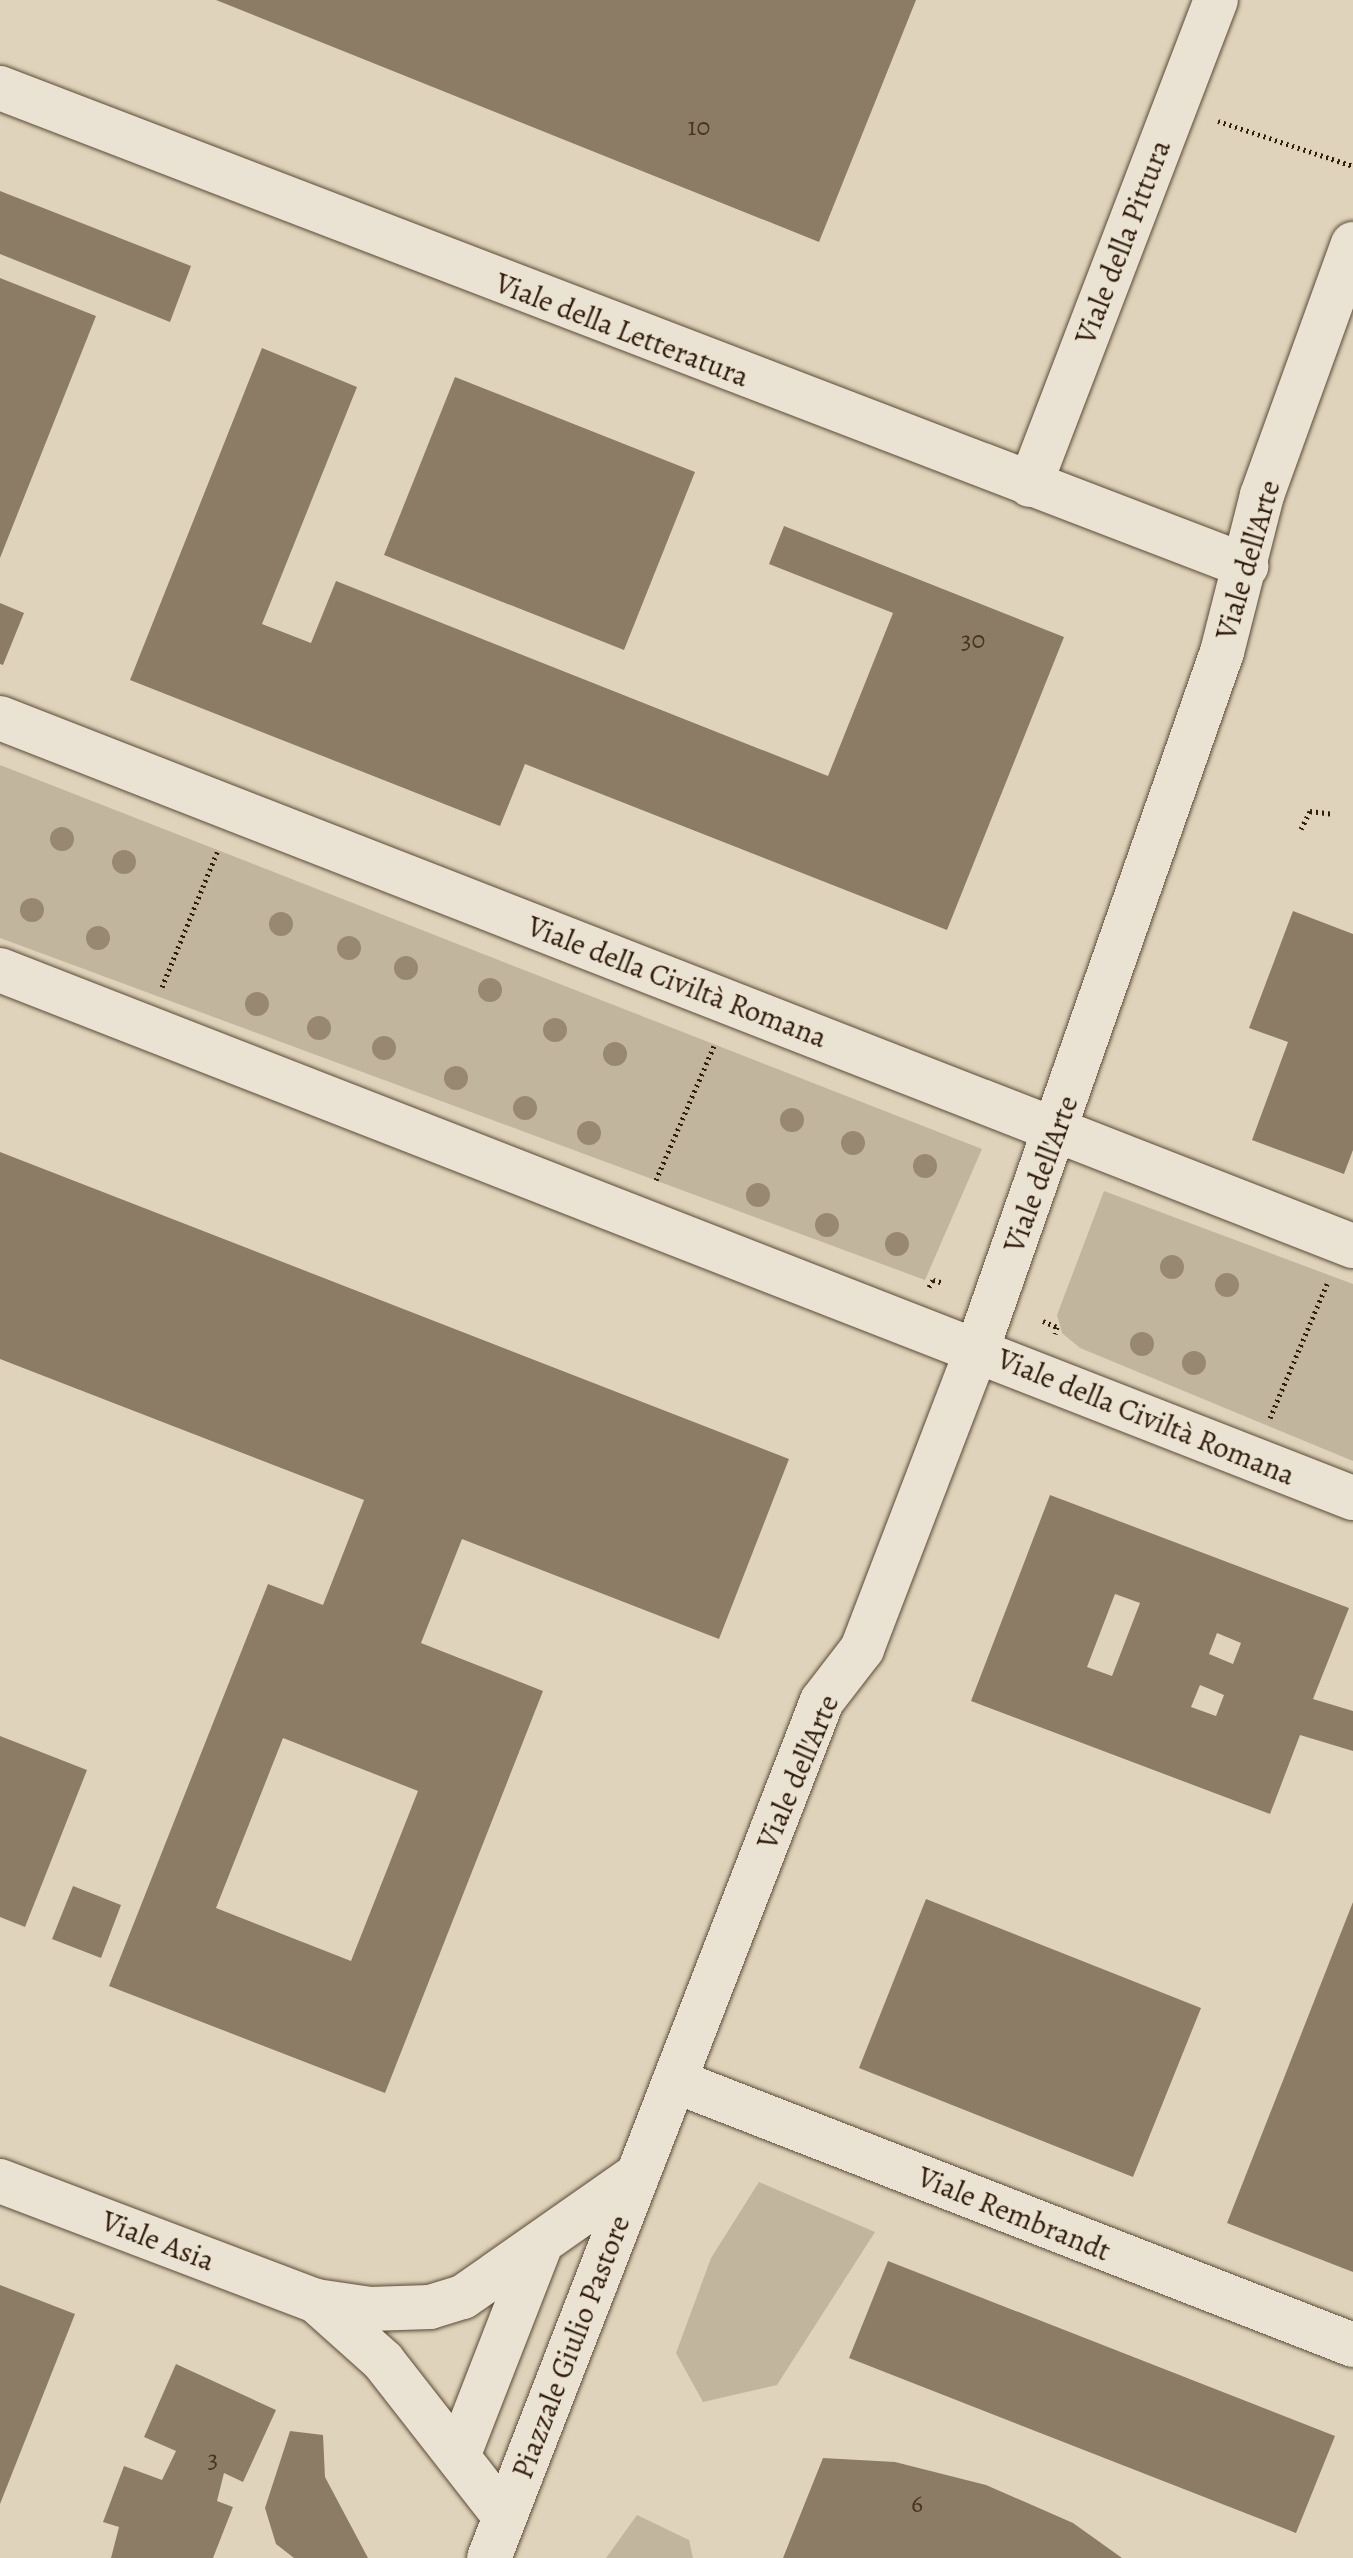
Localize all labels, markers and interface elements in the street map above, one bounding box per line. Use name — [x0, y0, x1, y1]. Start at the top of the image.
house number: 10 — [688, 111, 710, 143]
street label: Viale della Pittura — [1067, 135, 1179, 349]
street label: Viale della Letteratura — [490, 265, 754, 395]
street label: Viale dell'Arte — [1208, 476, 1288, 644]
house number: 30 — [961, 624, 985, 656]
street label: Viale della Civiltà Romana — [522, 908, 832, 1056]
street label: Viale dell'Arte — [996, 1091, 1086, 1257]
street label: Viale della Civiltà Romana — [992, 1341, 1300, 1493]
street label: Viale dell'Arte — [749, 1689, 847, 1855]
street label: Viale Rembrandt — [912, 2159, 1116, 2269]
street label: Viale Asia — [96, 2203, 220, 2279]
street label: Piazzale Giulio Pastore — [504, 2210, 638, 2484]
house number: 3 — [208, 2443, 218, 2475]
house number: 6 — [911, 2488, 923, 2520]

